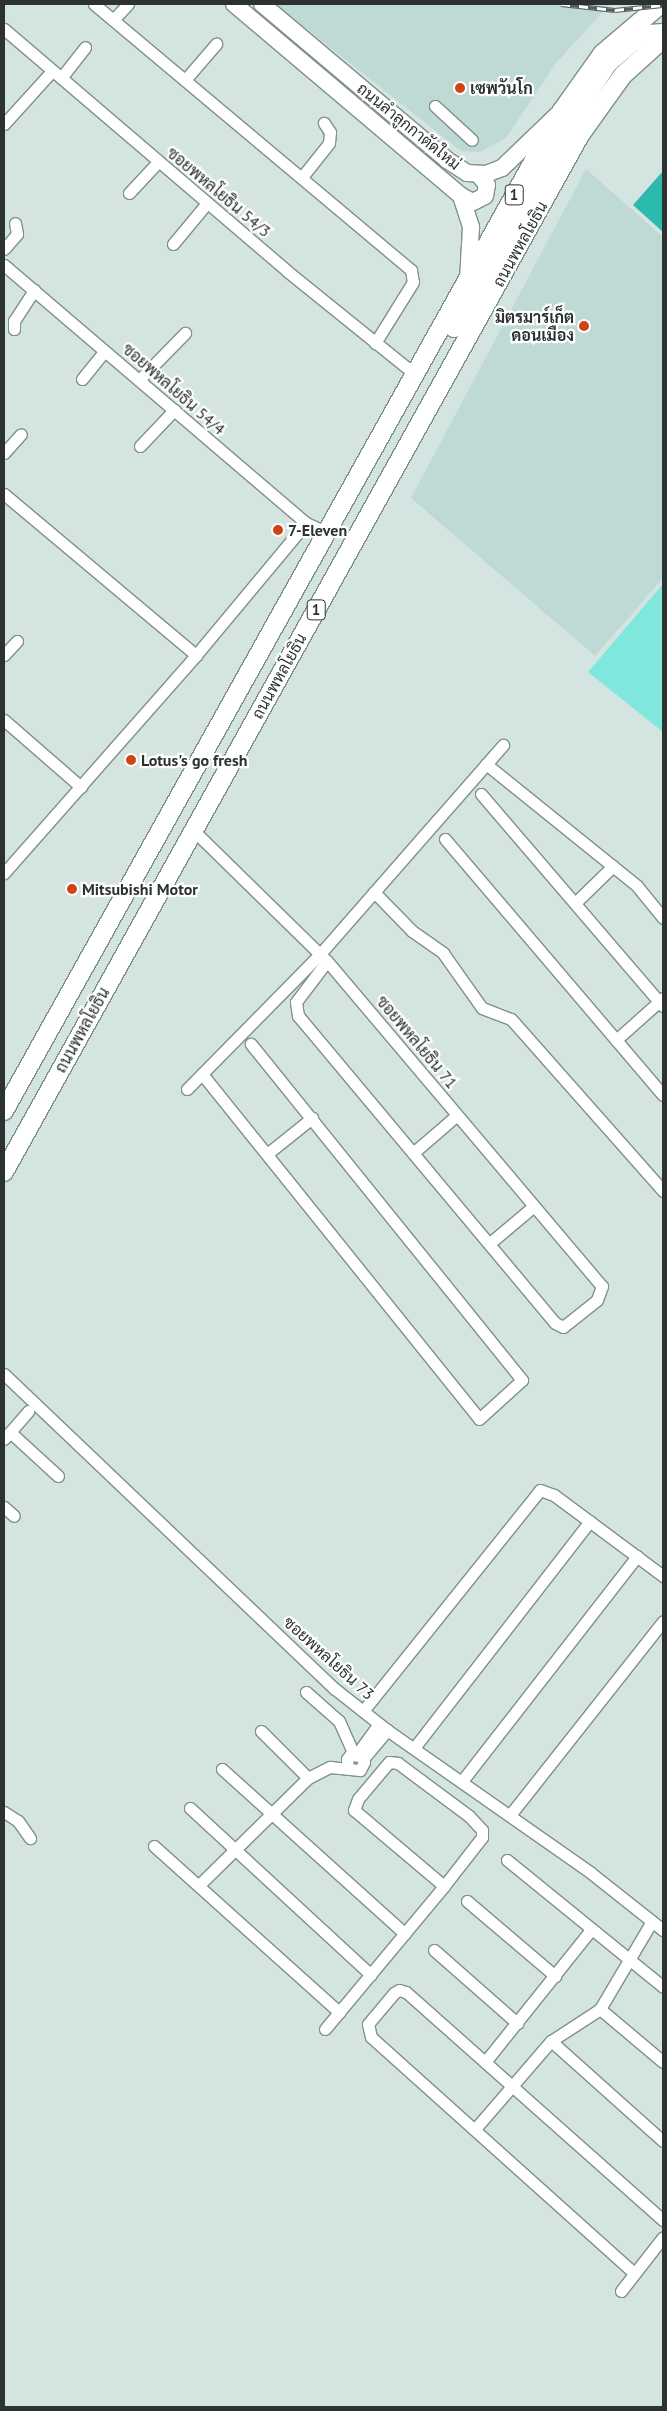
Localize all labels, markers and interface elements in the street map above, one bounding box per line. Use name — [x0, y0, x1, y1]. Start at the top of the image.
street label: ถนนลำลูกกาตัดใหม่ — [353, 78, 465, 174]
place label: เซพวันโก — [470, 78, 533, 98]
marker: เซพวันโก — [454, 82, 466, 94]
street label: ซอยพหลโยธิน 54/3 — [163, 143, 275, 241]
road number: 1 — [504, 182, 524, 208]
street label: ถนนพหลโยธิน — [489, 198, 551, 290]
place label: มิตรมาร์เก็ต ดอนเมือง — [495, 307, 574, 345]
marker: มิตรมาร์เก็ต ดอนเมือง — [578, 320, 590, 332]
street label: ซอยพหลโยธิน 54/4 — [119, 339, 229, 439]
place label: 7-Eleven — [288, 520, 347, 540]
marker: 7-Eleven — [272, 524, 284, 536]
road number: 1 — [306, 598, 326, 622]
street label: ถนนพหลโยธิน — [248, 630, 310, 722]
place label: Lotus's go fresh — [141, 750, 247, 770]
marker: Lotus's go fresh — [125, 754, 137, 766]
place label: Mitsubishi Motor — [82, 879, 198, 899]
marker: Mitsubishi Motor — [66, 883, 78, 895]
street label: ถนนพหลโยธิน — [51, 984, 113, 1076]
street label: ซอยพหลโยธิน 71 — [373, 992, 461, 1092]
street label: ซอยพหลโยธิน 73 — [280, 1612, 378, 1704]

